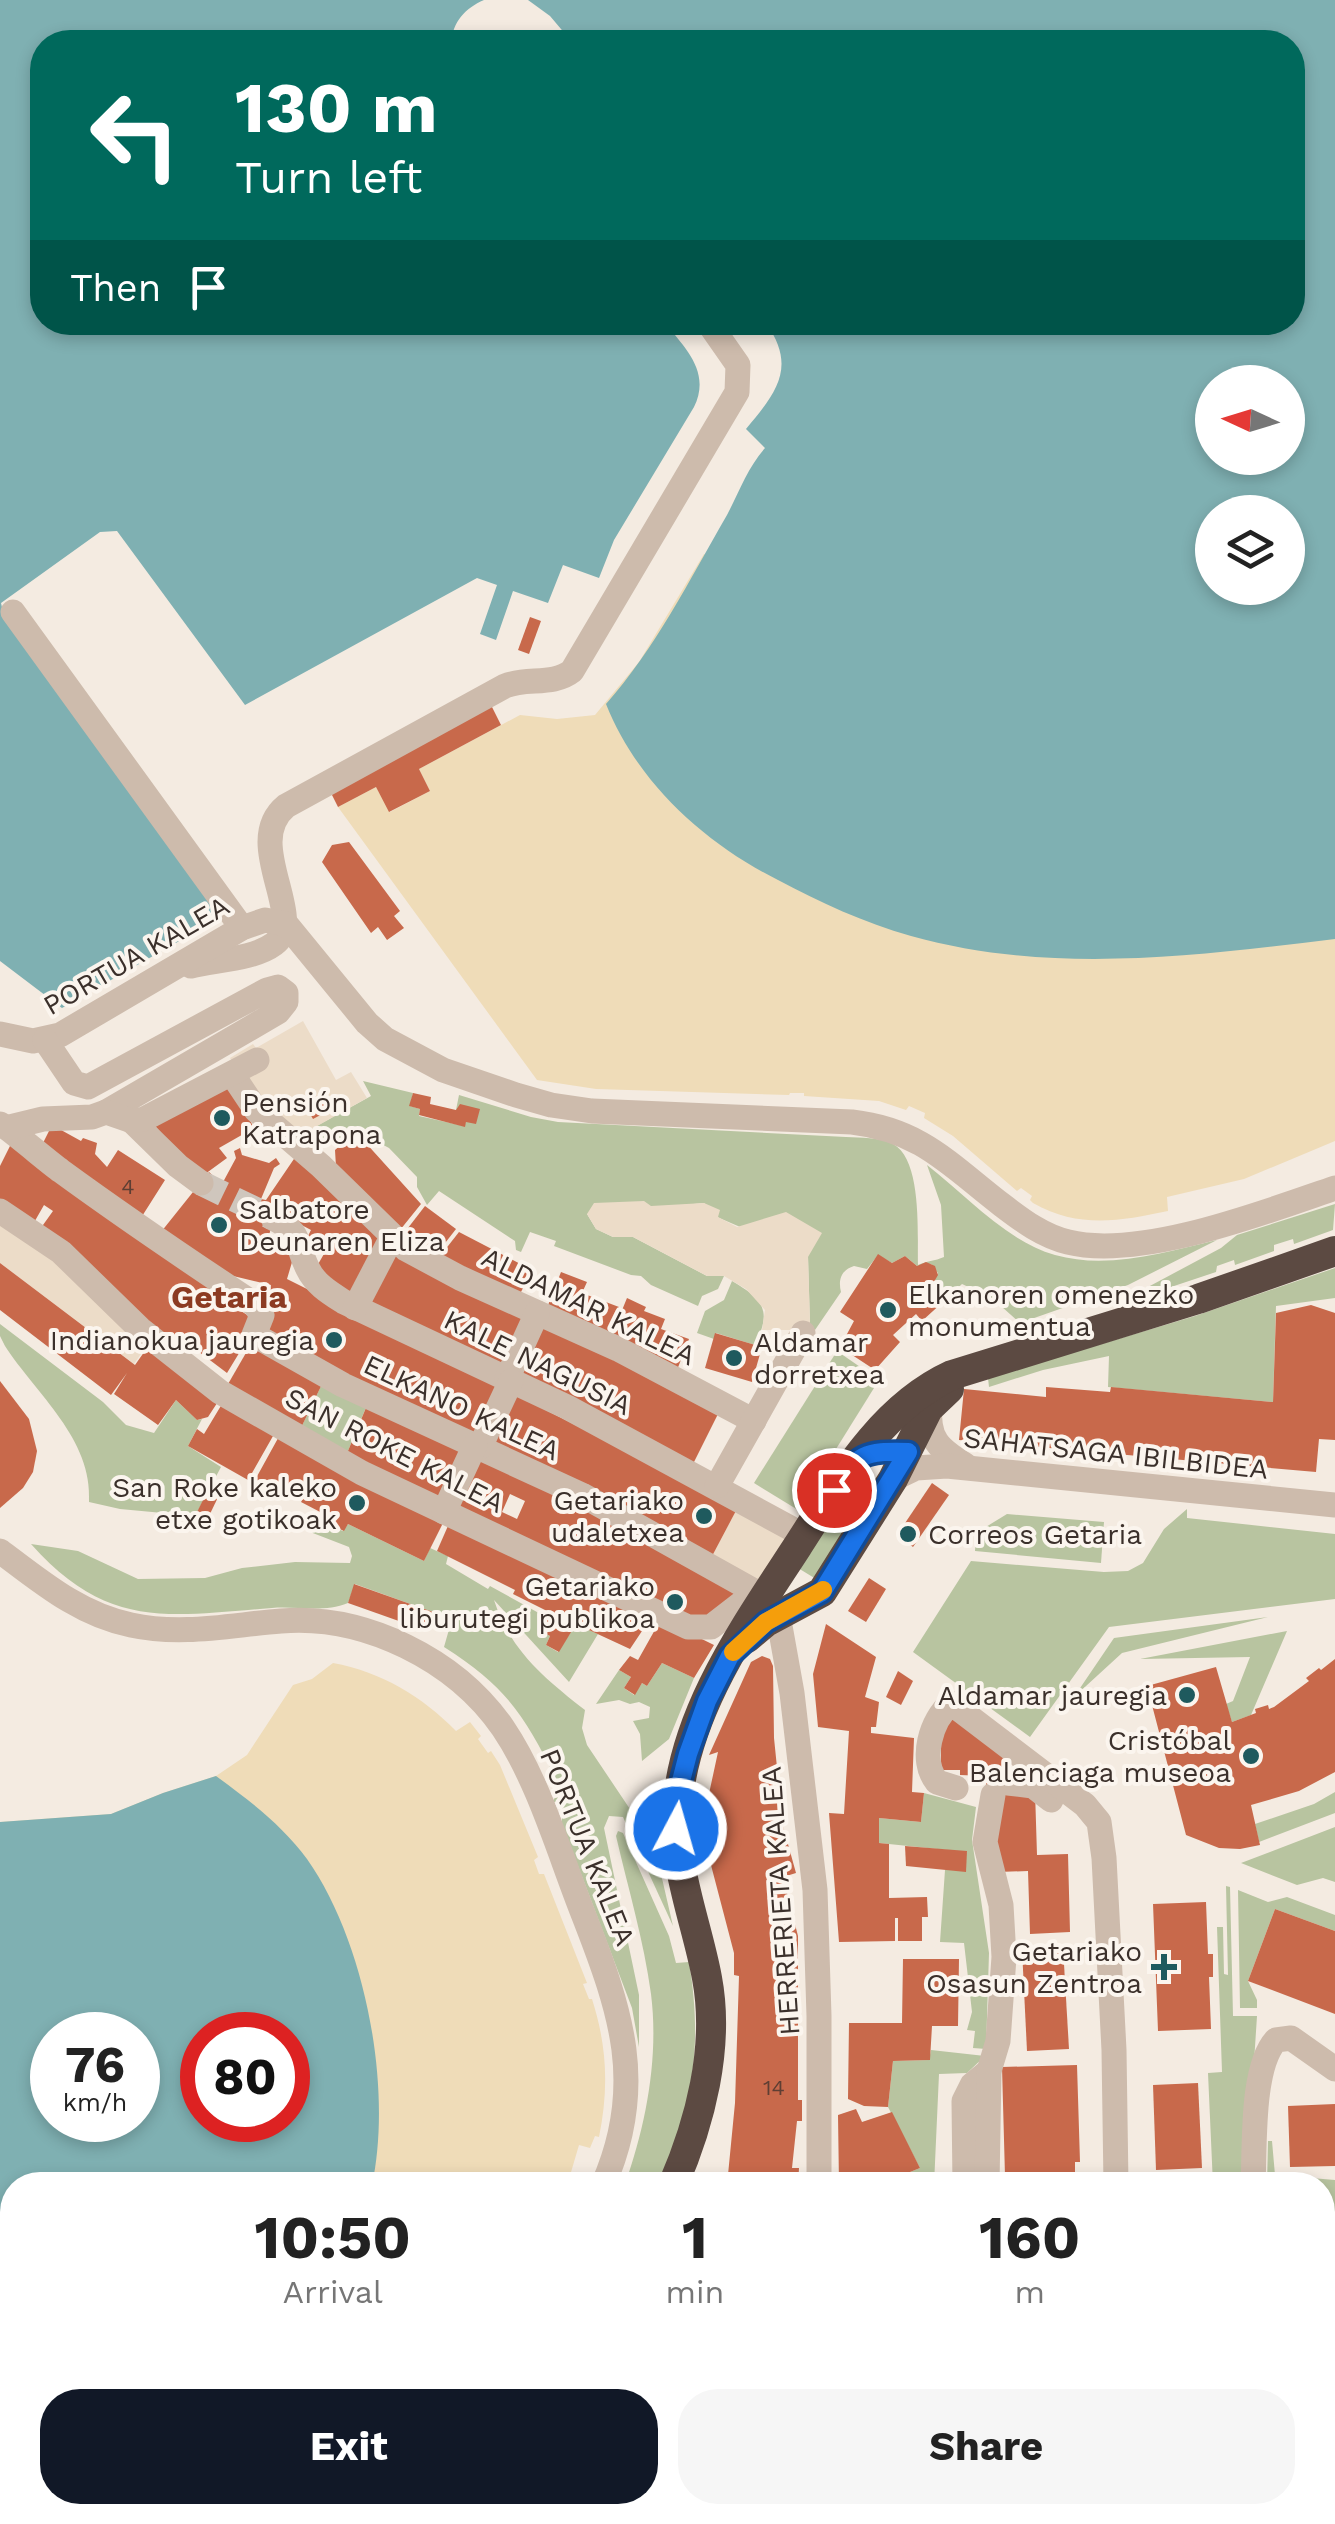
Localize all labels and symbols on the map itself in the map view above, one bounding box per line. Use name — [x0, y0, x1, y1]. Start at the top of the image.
north arrow — [1195, 365, 1305, 475]
street label: PORTUA KALEA — [37, 889, 235, 1022]
place label: Pensión Katrapona — [242, 1086, 382, 1151]
marker: Pensión Katrapona — [211, 1107, 233, 1129]
house number: 4 — [121, 1174, 135, 1199]
place label: Salbatore Deunaren Eliza — [239, 1193, 445, 1258]
marker: Salbatore Deunaren Eliza — [208, 1214, 230, 1236]
street label: ALDAMAR KALEA — [476, 1240, 701, 1373]
district label: Getaria — [171, 1278, 287, 1316]
place label: Elkanoren omenezko monumentua — [908, 1278, 1194, 1343]
marker: Elkanoren omenezko monumentua — [877, 1299, 899, 1321]
street label: KALE NAGUSIA — [439, 1303, 637, 1422]
place label: Indianokua jauregia — [50, 1324, 314, 1357]
place label: Aldamar dorretxea — [754, 1326, 885, 1391]
marker: Indianokua jauregia — [323, 1329, 345, 1351]
marker: Aldamar dorretxea — [723, 1347, 745, 1369]
street label: ELKANO KALEA — [359, 1348, 565, 1467]
street label: SAN ROKE KALEA — [280, 1381, 510, 1520]
street label: SAHATSAGA IBILBIDEA — [962, 1421, 1270, 1486]
pin — [792, 1448, 877, 1533]
place label: San Roke kaleko etxe gotikoak — [112, 1471, 337, 1536]
place label: Getariako udaletxea — [551, 1484, 684, 1549]
marker: San Roke kaleko etxe gotikoak — [346, 1492, 368, 1514]
marker: Getariako udaletxea — [693, 1505, 715, 1527]
place label: Correos Getaria — [928, 1518, 1142, 1551]
marker: Correos Getaria — [897, 1523, 919, 1545]
place label: Getariako liburutegi publikoa — [399, 1570, 655, 1635]
marker: Getariako liburutegi publikoa — [664, 1591, 686, 1613]
place label: Aldamar jauregia — [938, 1679, 1167, 1712]
marker: Aldamar jauregia — [1176, 1684, 1198, 1706]
place label: Cristóbal Balenciaga museoa — [969, 1724, 1231, 1789]
street label: PORTUA KALEA — [533, 1744, 642, 1950]
marker: Cristóbal Balenciaga museoa — [1240, 1745, 1262, 1767]
street label: HERRERIETA KALEA — [755, 1765, 806, 2037]
position arrow — [624, 1777, 728, 1881]
place label: Getariako Osasun Zentroa — [926, 1935, 1142, 2000]
marker: Getariako Osasun Zentroa — [1151, 1954, 1177, 1980]
speed limit sign: 80 — [180, 2012, 310, 2142]
house number: 14 — [763, 2075, 785, 2100]

